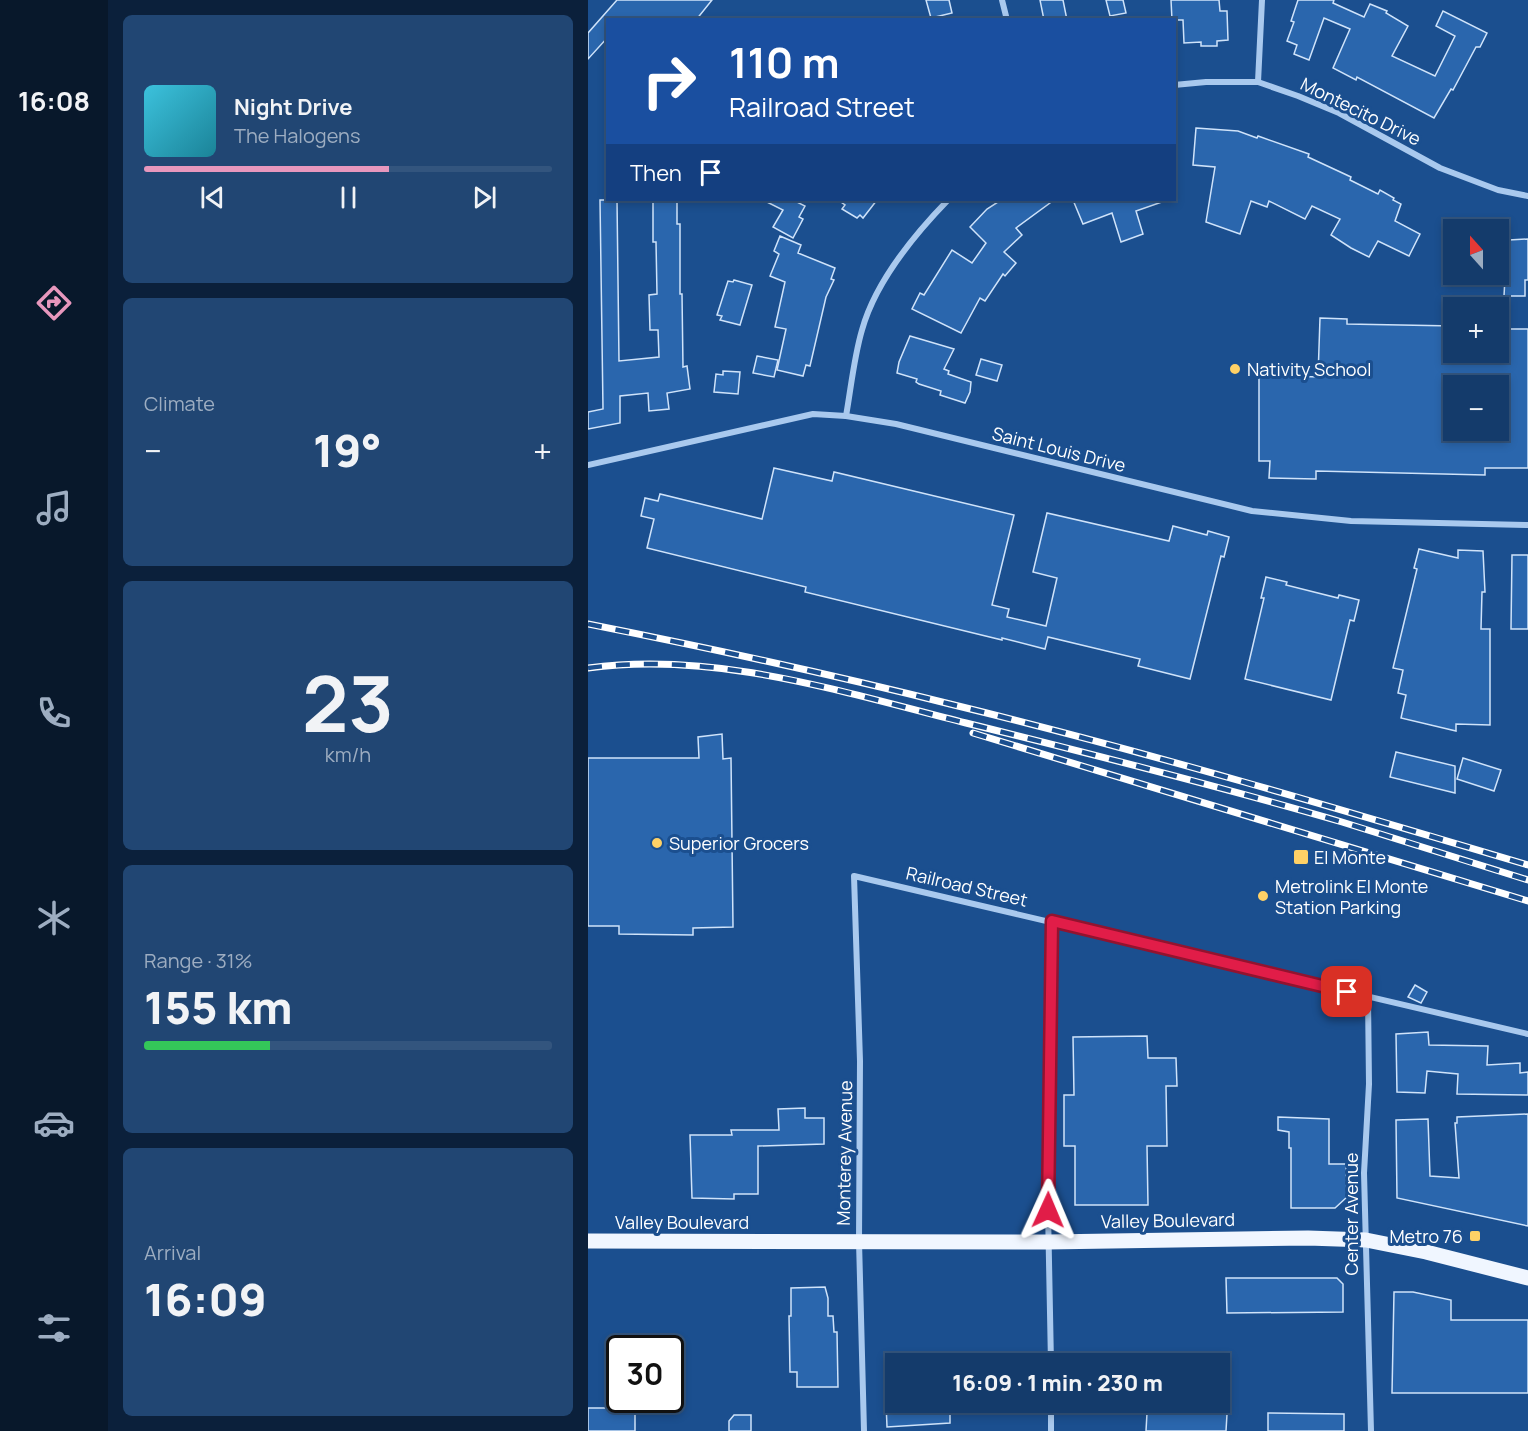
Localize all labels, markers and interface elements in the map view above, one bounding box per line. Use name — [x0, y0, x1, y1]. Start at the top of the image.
text: 110 m — [729, 33, 840, 91]
icon: right — [630, 42, 708, 120]
street label: Montecito Drive — [1297, 72, 1425, 150]
text: 16:08 — [18, 82, 90, 119]
text: Railroad Street — [729, 88, 915, 125]
text: Night Drive — [234, 92, 353, 122]
text: The Halogens — [234, 122, 360, 149]
icon: arrive — [694, 156, 727, 189]
text: Then — [630, 158, 682, 188]
icon: previous — [196, 181, 229, 214]
icon: pause — [332, 181, 365, 214]
icon: next — [468, 181, 501, 214]
north arrow — [1443, 219, 1509, 285]
map controls — [1443, 219, 1509, 441]
icon: directions — [33, 282, 75, 324]
button: + — [1443, 297, 1509, 363]
place label: Nativity School — [1247, 357, 1371, 381]
marker: Nativity School — [1228, 362, 1242, 376]
button: − — [1443, 375, 1509, 441]
text: Climate — [144, 390, 215, 417]
text: 19° — [313, 419, 382, 481]
street label: Saint Louis Drive — [990, 421, 1128, 477]
text: − — [144, 428, 162, 473]
text: + — [533, 428, 552, 473]
icon: music — [33, 487, 75, 529]
text: 23 — [302, 649, 394, 755]
icon: phone — [33, 692, 75, 734]
text: km/h — [325, 741, 371, 768]
place label: Superior Grocers — [669, 831, 809, 855]
marker: Superior Grocers — [650, 836, 664, 850]
place label: El Monte — [1314, 845, 1386, 869]
marker: El Monte — [1292, 848, 1310, 866]
street label: Railroad Street — [904, 860, 1030, 912]
place label: Metrolink El Monte Station Parking — [1275, 874, 1428, 919]
marker: Metrolink El Monte Station Parking — [1256, 889, 1270, 903]
icon: climate — [33, 897, 75, 939]
text: Range · 31% — [144, 947, 253, 974]
pin — [1321, 966, 1372, 1017]
icon: arrive — [1330, 975, 1363, 1008]
text: 155 km — [144, 976, 293, 1038]
street label: Monterey Avenue — [831, 1080, 857, 1226]
icon: car — [33, 1102, 75, 1144]
street label: Center Avenue — [1339, 1153, 1363, 1275]
position arrow — [1016, 1178, 1080, 1242]
street label: Valley Boulevard — [1101, 1207, 1235, 1233]
street label: Valley Boulevard — [615, 1210, 749, 1234]
place label: Metro 76 — [1389, 1224, 1463, 1248]
marker: Metro 76 — [1468, 1229, 1482, 1243]
text: Arrival — [144, 1239, 201, 1266]
text: 16:09 — [144, 1268, 267, 1330]
icon: filters — [33, 1307, 75, 1349]
speed limit sign: 30 — [606, 1335, 684, 1413]
text: 16:09 · 1 min · 230 m — [952, 1368, 1163, 1398]

